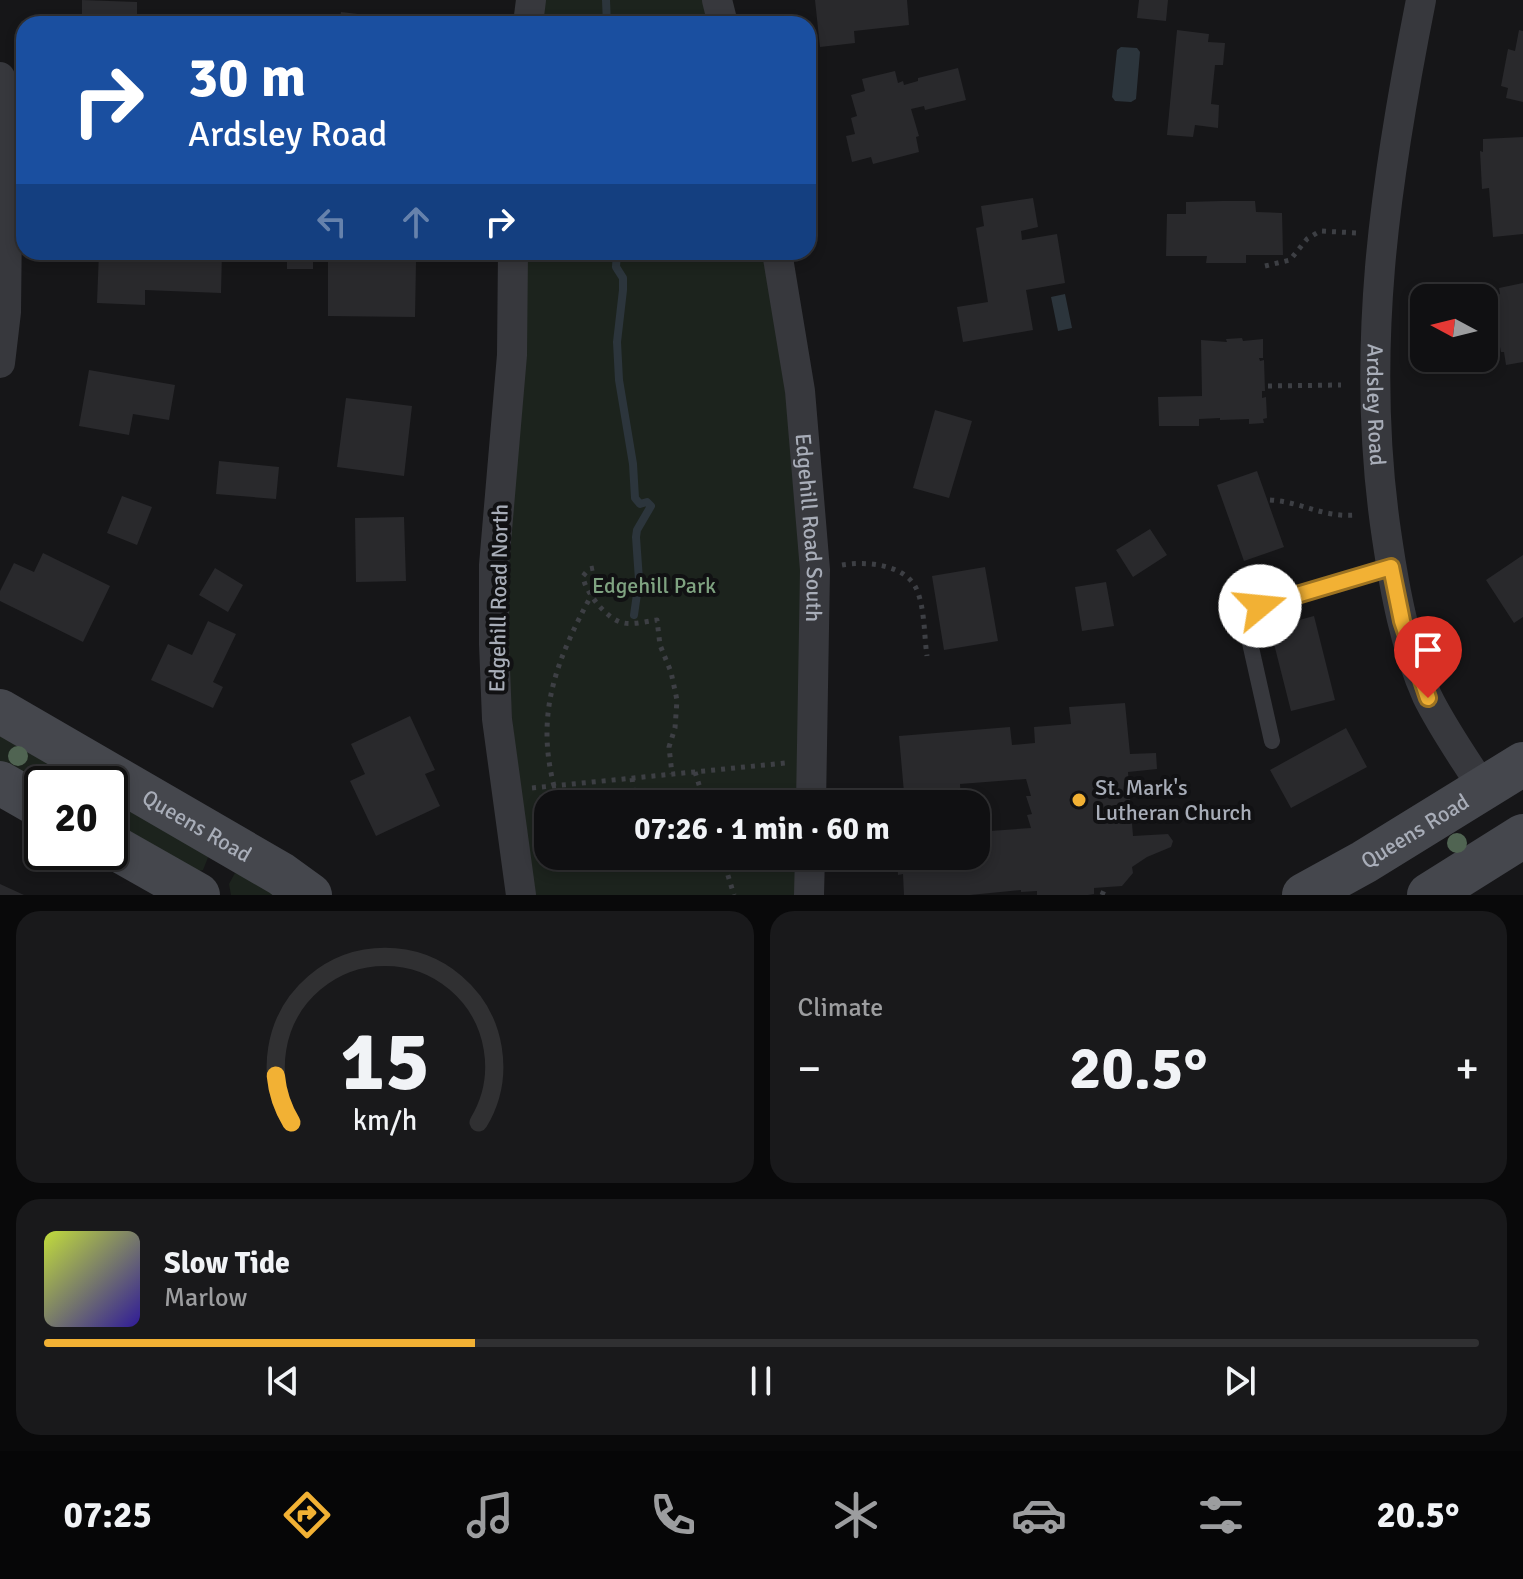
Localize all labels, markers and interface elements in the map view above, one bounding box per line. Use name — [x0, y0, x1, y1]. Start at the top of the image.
text: 30 m — [188, 43, 306, 112]
icon: right — [56, 48, 160, 152]
text: Ardsley Road — [188, 112, 387, 157]
icon: left — [310, 200, 354, 244]
icon: ahead — [394, 200, 438, 244]
icon: right — [478, 200, 522, 244]
north arrow — [1410, 284, 1498, 372]
map controls — [1410, 284, 1498, 372]
street label: Ardsley Road — [1361, 343, 1392, 466]
street label: Edgehill Road South — [790, 432, 828, 622]
street label: Edgehill Road North — [483, 504, 514, 692]
position arrow — [1218, 564, 1302, 648]
park label: Edgehill Park — [592, 572, 716, 599]
pin — [1394, 616, 1462, 698]
icon: arrive — [1406, 628, 1450, 672]
speed limit sign: 20 — [24, 766, 128, 870]
place label: St. Mark's Lutheran Church — [1095, 774, 1252, 826]
street label: Queens Road — [137, 784, 256, 868]
street label: Queens Road — [1356, 788, 1474, 875]
marker: St. Mark's Lutheran Church — [1070, 791, 1088, 809]
text: 07:26 · 1 min · 60 m — [634, 811, 890, 848]
text: Climate — [798, 992, 883, 1024]
text: 15 — [340, 1011, 430, 1113]
text: 20.5° — [1069, 1032, 1207, 1106]
text: − — [798, 1042, 821, 1096]
text: + — [1455, 1042, 1479, 1096]
text: km/h — [352, 1103, 417, 1138]
text: Slow Tide — [164, 1245, 290, 1282]
text: Marlow — [164, 1282, 247, 1314]
icon: previous — [261, 1359, 305, 1403]
icon: pause — [739, 1359, 783, 1403]
icon: next — [1218, 1359, 1262, 1403]
icon: directions — [279, 1487, 335, 1543]
icon: music — [462, 1487, 518, 1543]
icon: phone — [645, 1487, 701, 1543]
icon: climate — [828, 1487, 884, 1543]
icon: car — [1011, 1487, 1067, 1543]
icon: filters — [1193, 1487, 1249, 1543]
text: 07:25 — [63, 1493, 152, 1538]
text: 20.5° — [1376, 1493, 1459, 1538]

